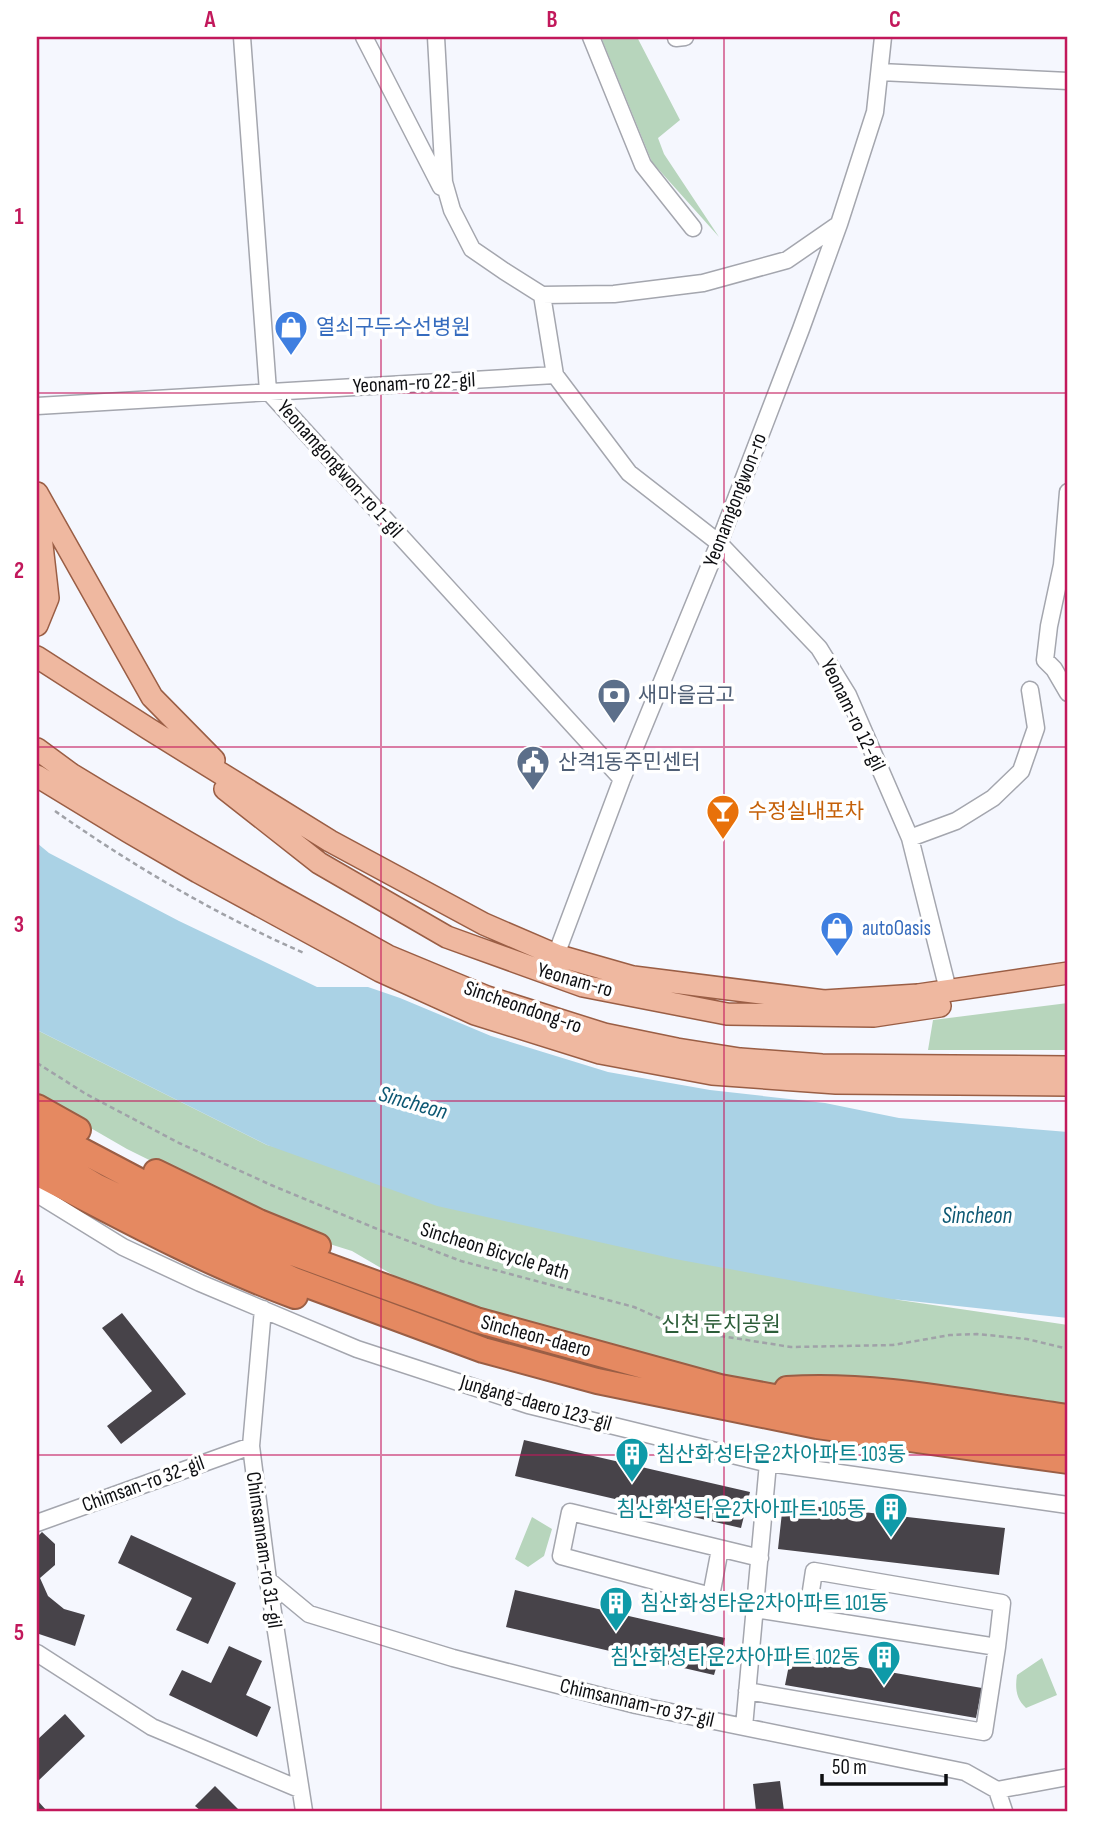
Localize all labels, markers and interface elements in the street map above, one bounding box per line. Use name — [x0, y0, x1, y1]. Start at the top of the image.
text: A — [204, 6, 217, 34]
text: B — [547, 6, 558, 34]
text: C — [889, 6, 901, 34]
text: 1 — [14, 203, 24, 231]
shop icon: 열쇠구두수선병원 — [272, 308, 310, 357]
place label: 열쇠구두수선병원 — [316, 315, 471, 340]
street label: Yeonam-ro 22-gil — [352, 367, 476, 399]
street label: Yeonamgongwon-ro 1-gil — [272, 395, 408, 543]
street label: Yeonamgongwon-ro — [698, 430, 772, 570]
text: 2 — [14, 557, 24, 585]
street label: Yeonam-ro 12-gil — [815, 655, 891, 775]
bank icon: 새마을금고 — [595, 676, 633, 725]
place label: 새마을금고 — [638, 683, 735, 708]
public building icon: 산격1동주민센터 — [514, 743, 552, 792]
place label: 산격1동주민센터 — [558, 750, 701, 775]
bar icon: 수정실내포차 — [704, 792, 742, 841]
place label: 수정실내포차 — [748, 799, 864, 824]
shop icon: autoOasis — [818, 909, 856, 958]
text: 3 — [14, 911, 24, 939]
place label: autoOasis — [862, 916, 931, 941]
street label: Yeonam-ro — [534, 957, 616, 1003]
street label: Sincheondong-ro — [461, 975, 585, 1039]
water label: Sincheon — [375, 1080, 451, 1126]
water label: Sincheon — [942, 1202, 1012, 1230]
street label: Sincheon Bicycle Path — [418, 1216, 572, 1286]
text: 4 — [14, 1265, 25, 1293]
street label: Sincheon-daero — [478, 1309, 594, 1363]
park label: 신천 둔치공원 — [661, 1312, 781, 1337]
street label: Jungang-daero 123-gil — [456, 1369, 615, 1437]
building icon: 침산화성타운2차아파트 103동 — [613, 1435, 651, 1484]
place label: 침산화성타운2차아파트 103동 — [656, 1442, 906, 1467]
street label: Chimsan-ro 32-gil — [78, 1450, 208, 1518]
street label: Chimsannam-ro 31-gil — [241, 1470, 287, 1630]
building icon: 침산화성타운2차아파트 105동 — [872, 1490, 910, 1539]
place label: 침산화성타운2차아파트 105동 — [616, 1497, 866, 1522]
building icon: 침산화성타운2차아파트 101동 — [597, 1584, 635, 1633]
place label: 침산화성타운2차아파트 101동 — [640, 1591, 889, 1616]
text: 5 — [14, 1619, 24, 1647]
building icon: 침산화성타운2차아파트 102동 — [865, 1638, 903, 1687]
place label: 침산화성타운2차아파트 102동 — [610, 1645, 860, 1670]
street label: Chimsannam-ro 37-gil — [557, 1673, 717, 1733]
scale bar — [822, 1743, 946, 1787]
text: 50 m — [832, 1755, 867, 1780]

